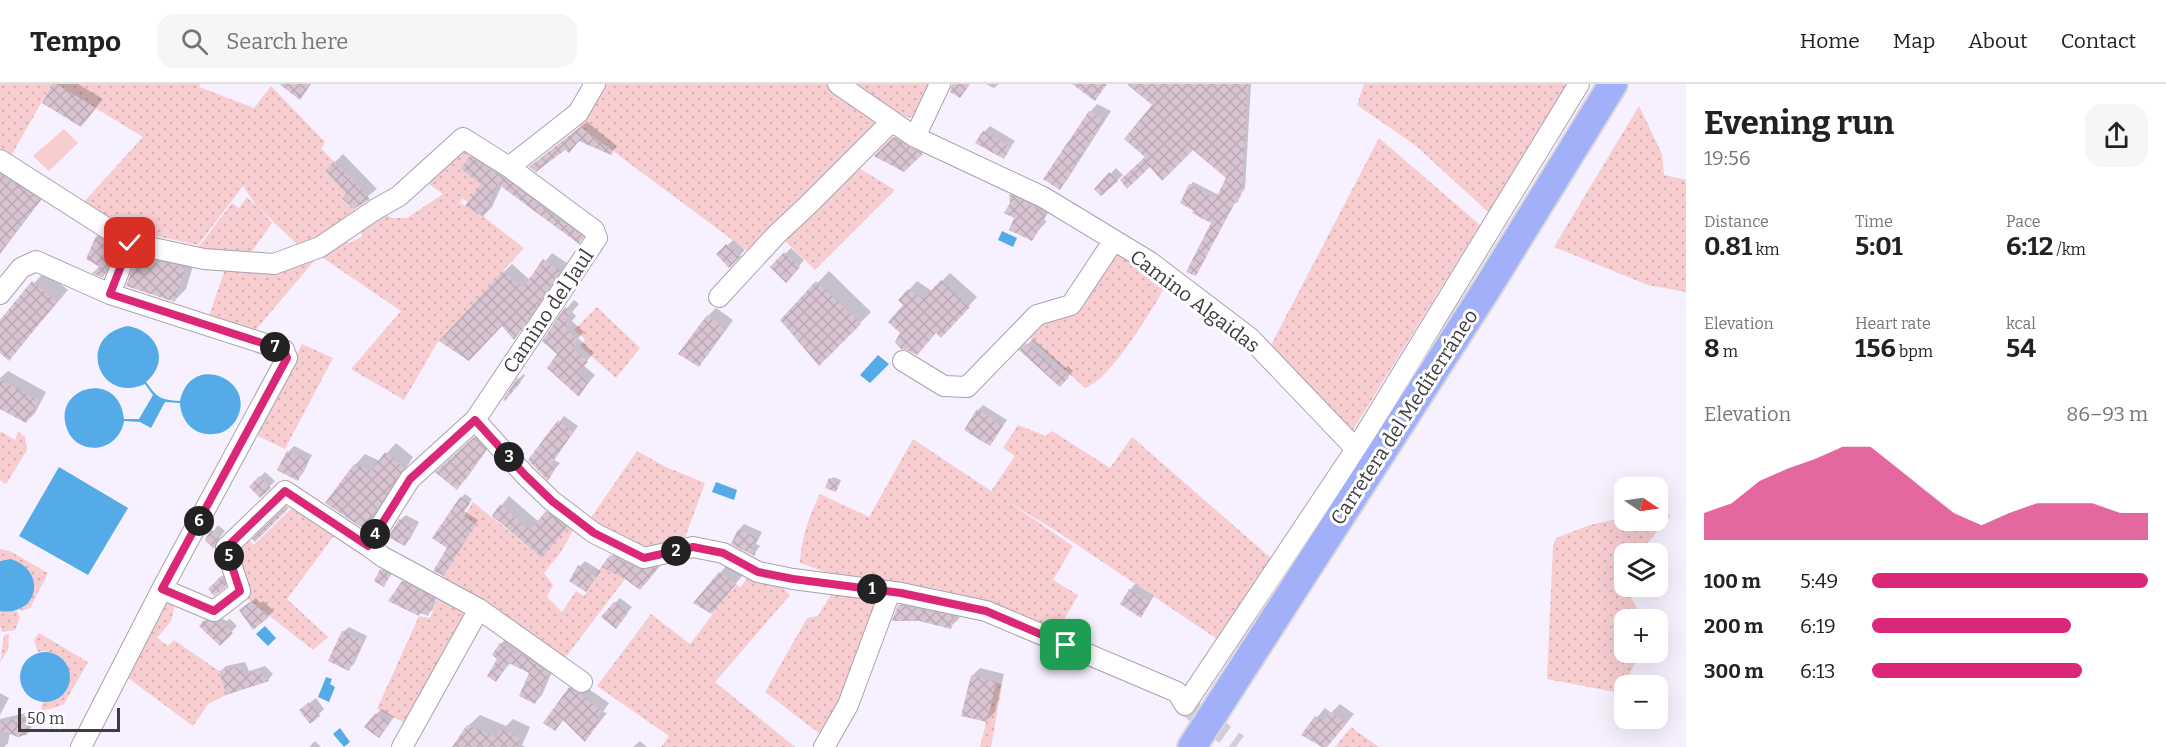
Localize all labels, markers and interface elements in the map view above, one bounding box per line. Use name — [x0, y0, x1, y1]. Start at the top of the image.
search box — [157, 14, 577, 68]
text: Tempo — [30, 25, 121, 58]
icon: search — [178, 25, 211, 58]
text: Search here — [226, 28, 348, 55]
text: Home — [1800, 28, 1860, 54]
text: Map — [1893, 28, 1935, 54]
text: About — [1968, 28, 2028, 54]
text: Contact — [2061, 28, 2136, 54]
text: Evening run — [1704, 103, 1894, 143]
button: share — [2085, 104, 2148, 167]
text: 19:56 — [1704, 146, 1750, 170]
text: Distance — [1704, 212, 1769, 231]
text: Time — [1855, 212, 1893, 231]
text: Pace — [2006, 212, 2041, 231]
pin — [104, 217, 155, 268]
icon: check — [113, 226, 146, 259]
text: 0.81 — [1704, 231, 1752, 262]
text: 5:01 — [1855, 231, 1903, 262]
text: 6:12 — [2006, 231, 2053, 262]
text: km — [1752, 240, 1780, 259]
text: /km — [2053, 240, 2086, 259]
street label: Camino del Jaul — [498, 244, 598, 378]
street label: Camino Algaidas — [1125, 244, 1265, 358]
street label: Carretera del Mediterráneo — [1325, 305, 1483, 529]
text: Elevation — [1704, 314, 1774, 333]
text: Heart rate — [1855, 314, 1931, 333]
text: kcal — [2006, 314, 2036, 333]
pin: 7 — [260, 332, 290, 362]
text: 8 — [1704, 333, 1720, 364]
text: 156 — [1855, 333, 1896, 364]
text: 54 — [2006, 333, 2036, 364]
text: 7 — [271, 337, 279, 356]
text: m — [1720, 342, 1738, 361]
text: bpm — [1896, 342, 1933, 361]
text: Elevation — [1704, 402, 1791, 426]
text: 86–93 m — [2066, 402, 2148, 426]
pin: 3 — [494, 442, 524, 472]
text: 3 — [504, 447, 514, 466]
north arrow — [1614, 477, 1668, 531]
map controls — [1614, 477, 1668, 729]
pin: 6 — [184, 506, 214, 536]
text: 6 — [194, 511, 204, 530]
pin: 4 — [360, 519, 390, 549]
text: 4 — [370, 524, 380, 543]
pin: 2 — [661, 536, 691, 566]
pin: 5 — [214, 541, 244, 571]
text: 2 — [671, 541, 681, 560]
button: layers — [1614, 543, 1668, 597]
text: 5 — [225, 546, 233, 565]
text: 100 m — [1704, 569, 1761, 593]
text: 5:49 — [1800, 569, 1838, 593]
pin: 1 — [857, 574, 887, 604]
text: 1 — [869, 579, 875, 598]
button: + — [1614, 609, 1668, 663]
text: 200 m — [1704, 614, 1763, 638]
text: 6:19 — [1800, 614, 1836, 638]
pin — [1040, 619, 1091, 670]
icon: arrive — [1049, 628, 1082, 661]
text: 300 m — [1704, 659, 1764, 683]
text: 6:13 — [1800, 659, 1835, 683]
button: − — [1614, 675, 1668, 729]
scale bar — [18, 705, 120, 732]
text: 50 m — [27, 709, 64, 728]

